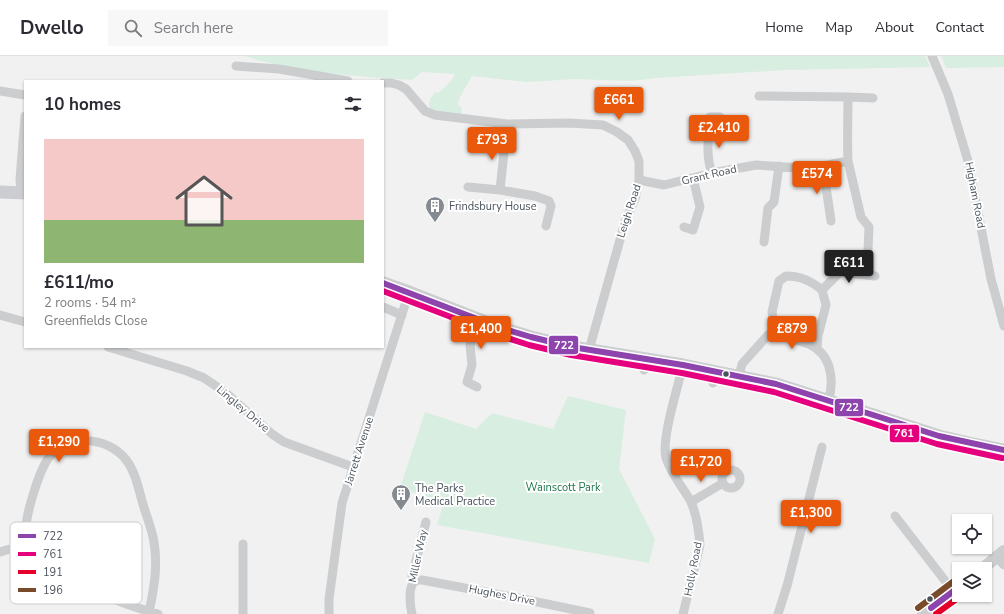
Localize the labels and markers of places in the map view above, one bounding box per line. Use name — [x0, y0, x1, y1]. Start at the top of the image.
pin: £661 — [595, 87, 643, 121]
pin: £2,410 — [686, 115, 752, 149]
pin: £793 — [468, 127, 516, 161]
pin: £574 — [793, 161, 841, 195]
building icon: Frindsbury House — [424, 195, 446, 223]
place label: Frindsbury House — [449, 199, 537, 214]
pin: £611 — [825, 250, 873, 284]
pin: £1,400 — [448, 316, 514, 350]
pin: £879 — [768, 316, 816, 350]
unlabelled marker — [721, 369, 731, 379]
pin: £1,290 — [26, 429, 92, 463]
pin: £1,720 — [668, 449, 734, 483]
place label: The Parks Medical Practice — [415, 481, 495, 509]
building icon: The Parks Medical Practice — [390, 483, 412, 511]
pin: £1,300 — [778, 500, 844, 534]
unlabelled marker — [925, 594, 935, 604]

